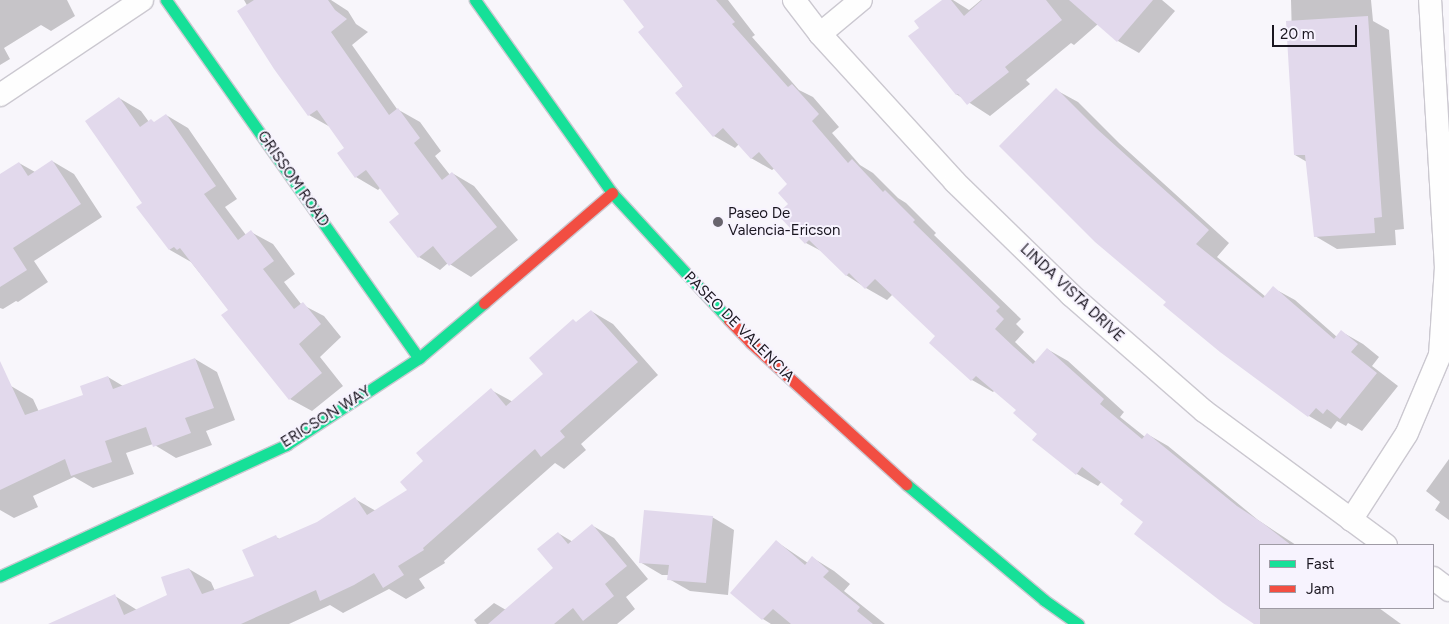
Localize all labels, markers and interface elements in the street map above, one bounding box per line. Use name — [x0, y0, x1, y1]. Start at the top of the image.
scale bar — [1274, 15, 1359, 47]
text: 20 m — [1280, 25, 1314, 43]
street label: GRISSOM ROAD — [253, 128, 333, 230]
place label: Paseo De Valencia-Ericson — [728, 204, 840, 239]
marker: Paseo De Valencia-Ericson — [712, 216, 724, 228]
street label: LINDA VISTA DRIVE — [1016, 240, 1128, 346]
street label: PASEO DE VALENCIA — [680, 268, 798, 386]
street label: ERICSON WAY — [278, 382, 374, 452]
legend — [1259, 544, 1434, 609]
text: Fast — [1306, 555, 1334, 573]
text: Jam — [1306, 580, 1334, 598]

